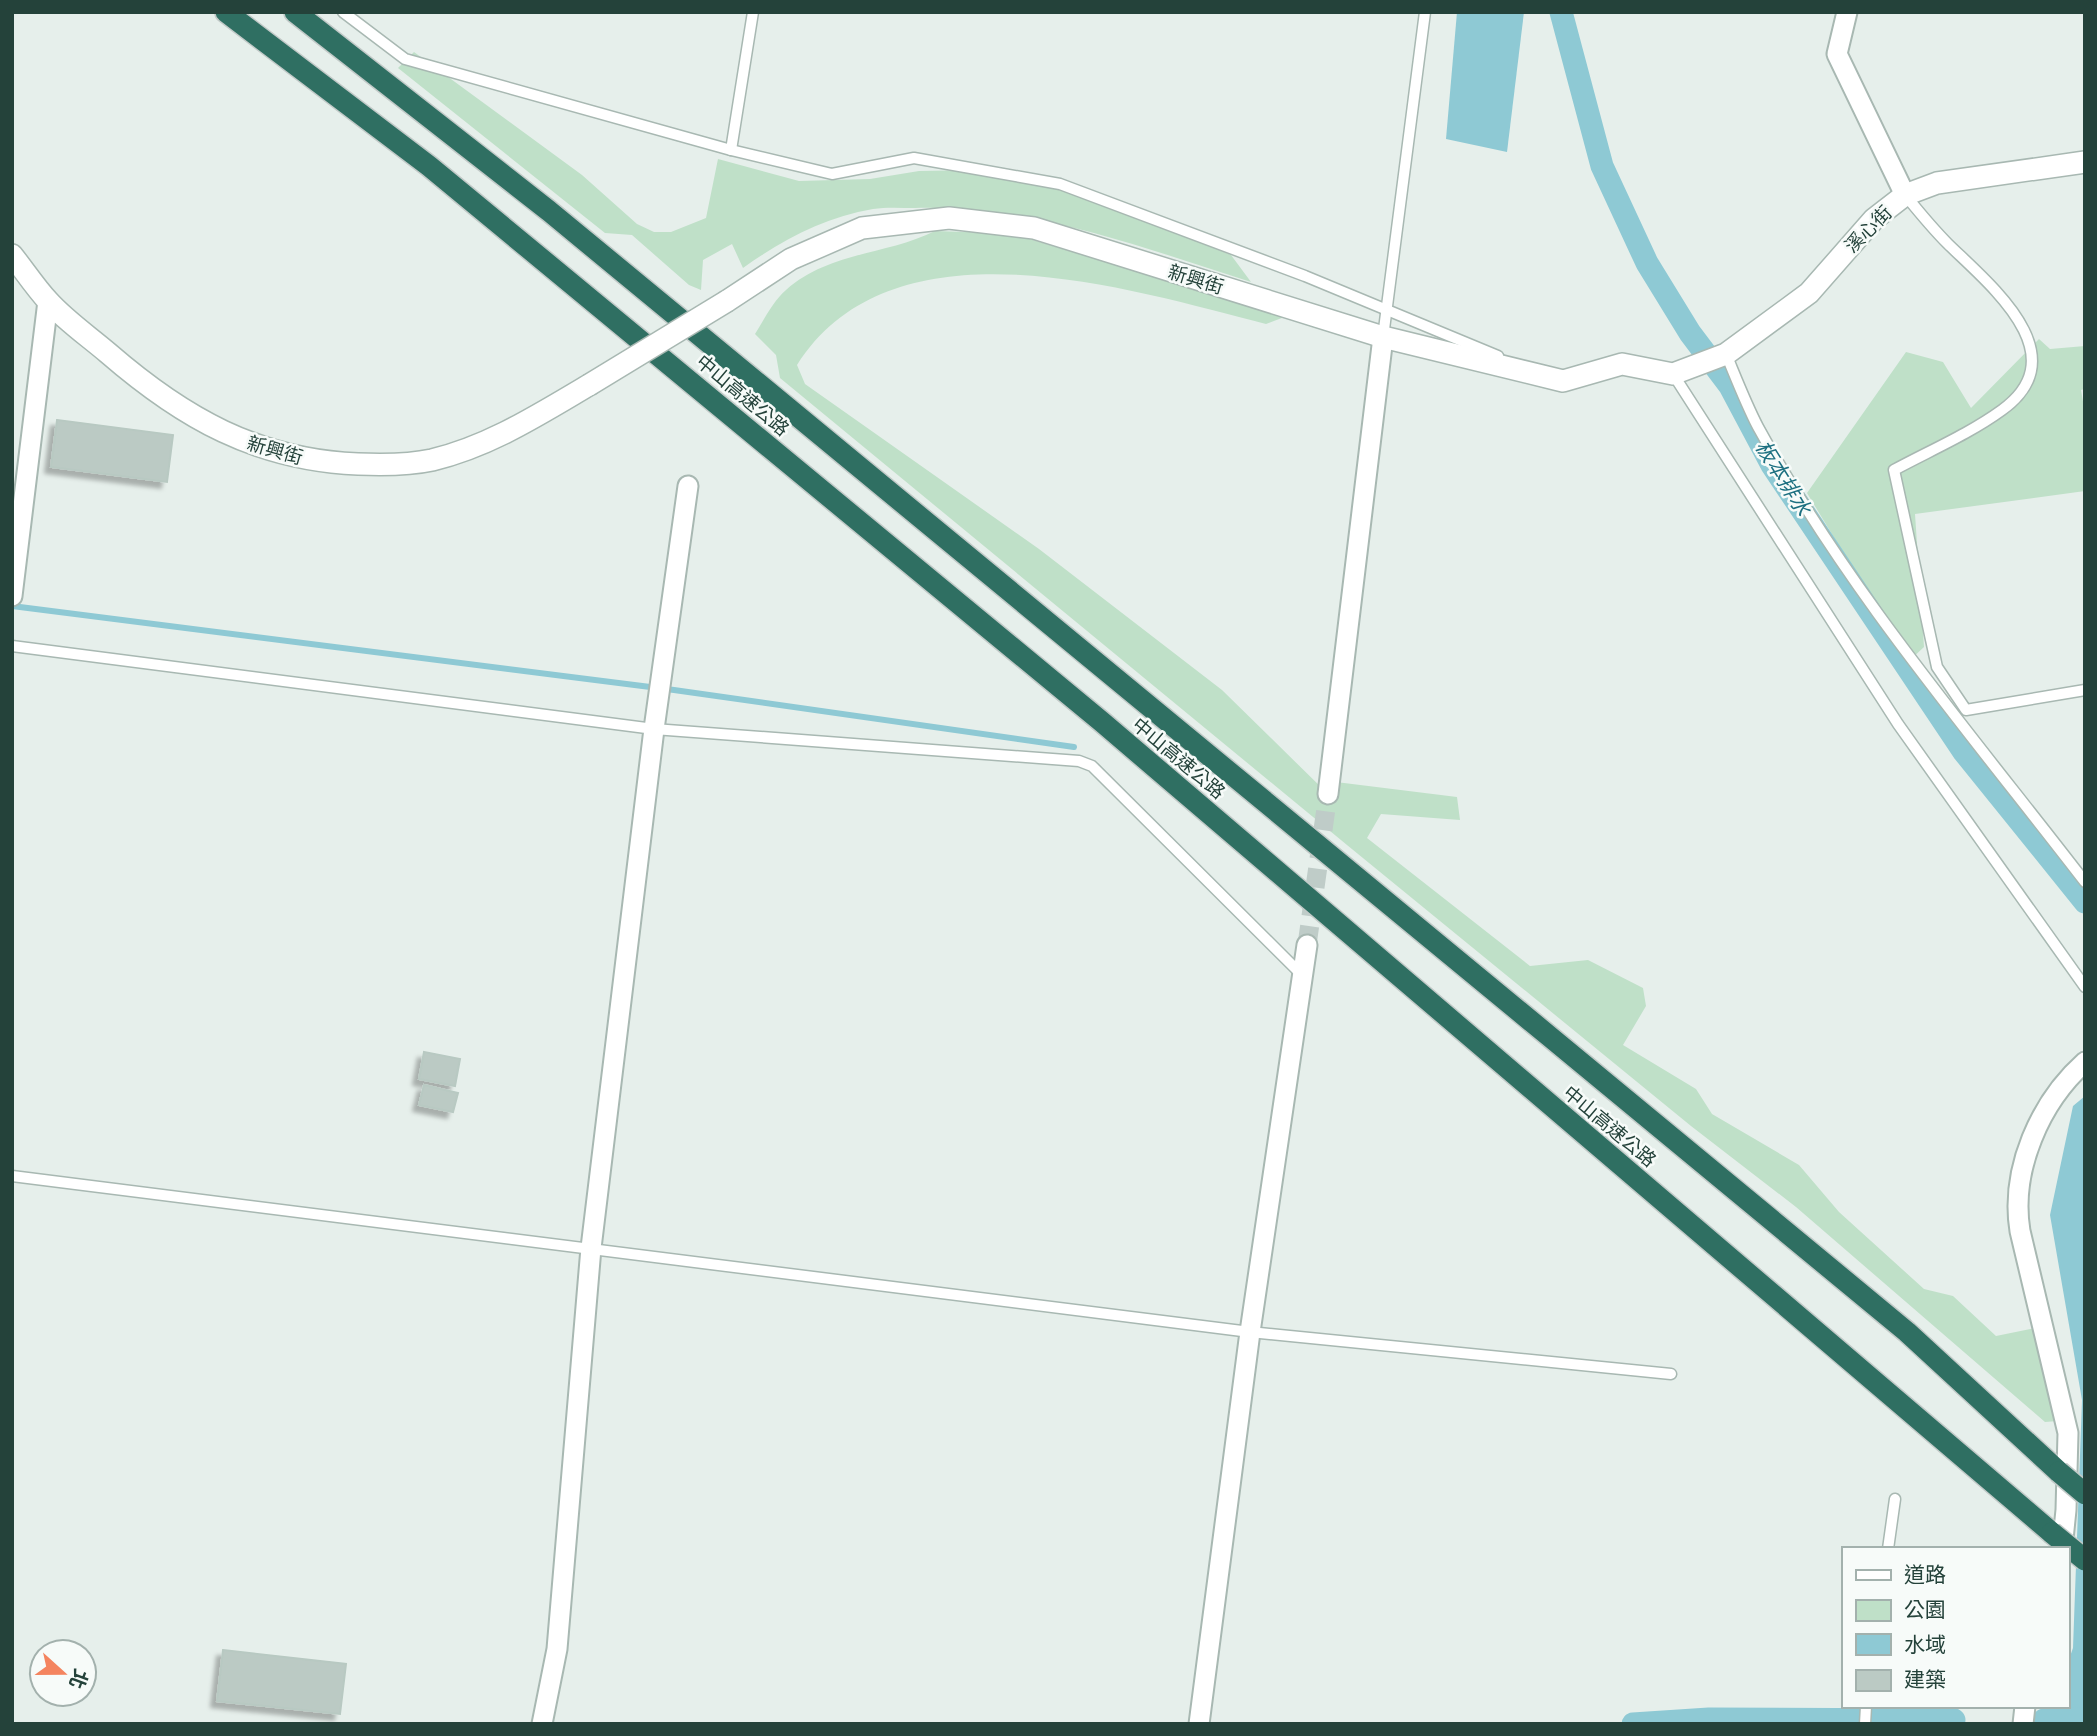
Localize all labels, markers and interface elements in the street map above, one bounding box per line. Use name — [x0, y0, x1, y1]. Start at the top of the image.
street label: 溪心街 — [1839, 200, 1897, 258]
street label: 新興街 — [1165, 258, 1227, 300]
street label: 中山高速公路 — [691, 348, 795, 442]
street label: 新興街 — [244, 430, 306, 470]
water label: 板本排水 — [1749, 434, 1819, 522]
street label: 中山高速公路 — [1127, 711, 1231, 805]
street label: 中山高速公路 — [1558, 1079, 1662, 1173]
legend — [1842, 1547, 2069, 1708]
text: 道路 — [1904, 1560, 1946, 1589]
text: 公園 — [1904, 1595, 1946, 1624]
text: 水域 — [1904, 1630, 1946, 1659]
north arrow — [28, 1638, 98, 1708]
text: 建築 — [1904, 1665, 1946, 1694]
text: 北 — [63, 1666, 94, 1693]

